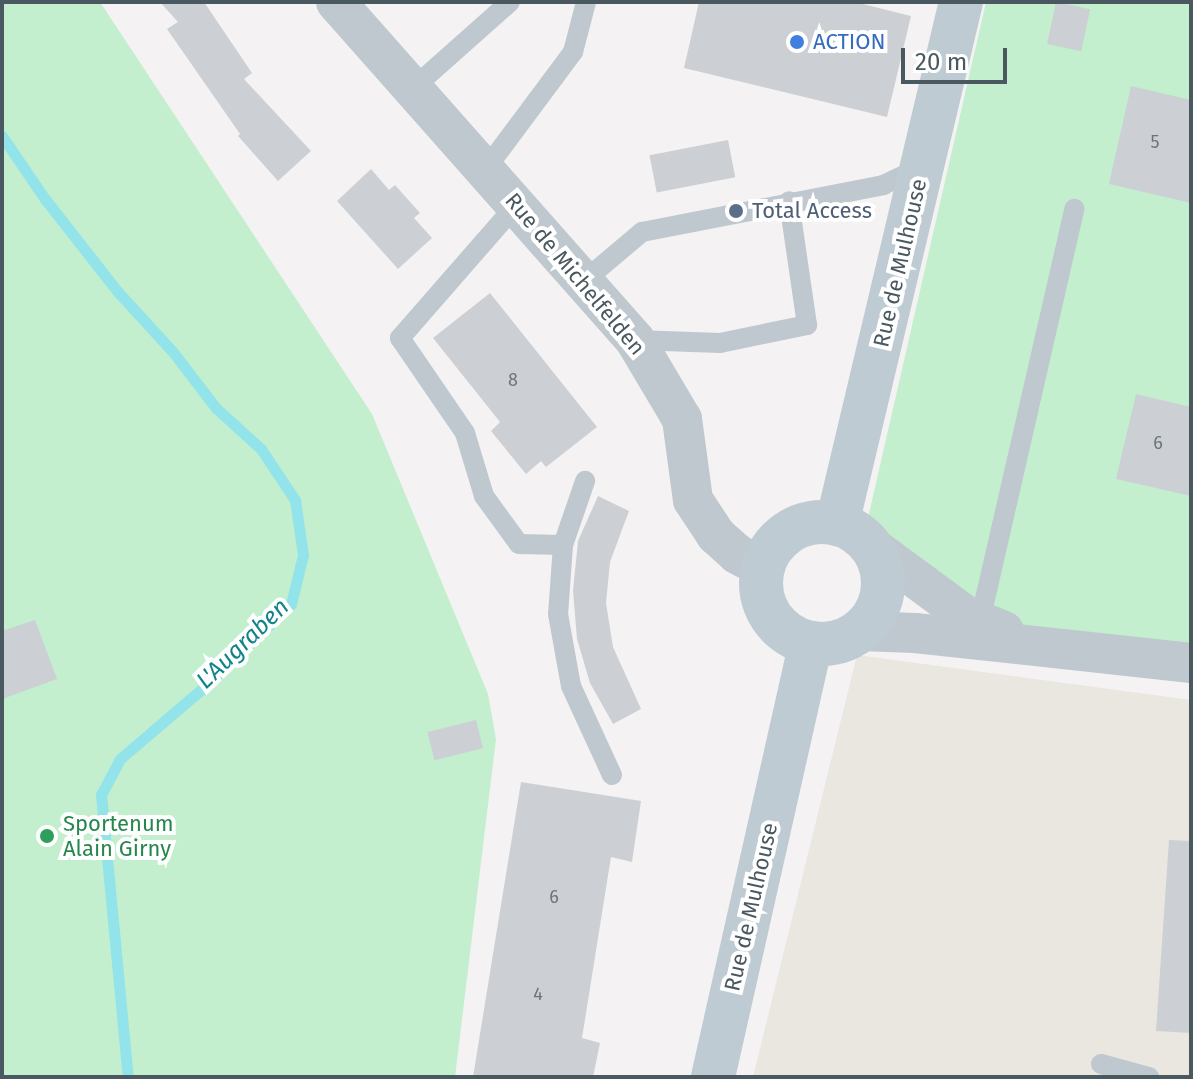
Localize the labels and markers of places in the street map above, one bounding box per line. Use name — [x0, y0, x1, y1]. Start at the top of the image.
place label: ACTION — [813, 29, 886, 55]
marker: ACTION — [788, 33, 806, 51]
place label: Total Access — [752, 198, 872, 224]
marker: Total Access — [727, 202, 745, 220]
place label: Sportenum Alain Girny — [63, 810, 174, 862]
marker: Sportenum Alain Girny — [38, 827, 56, 845]

